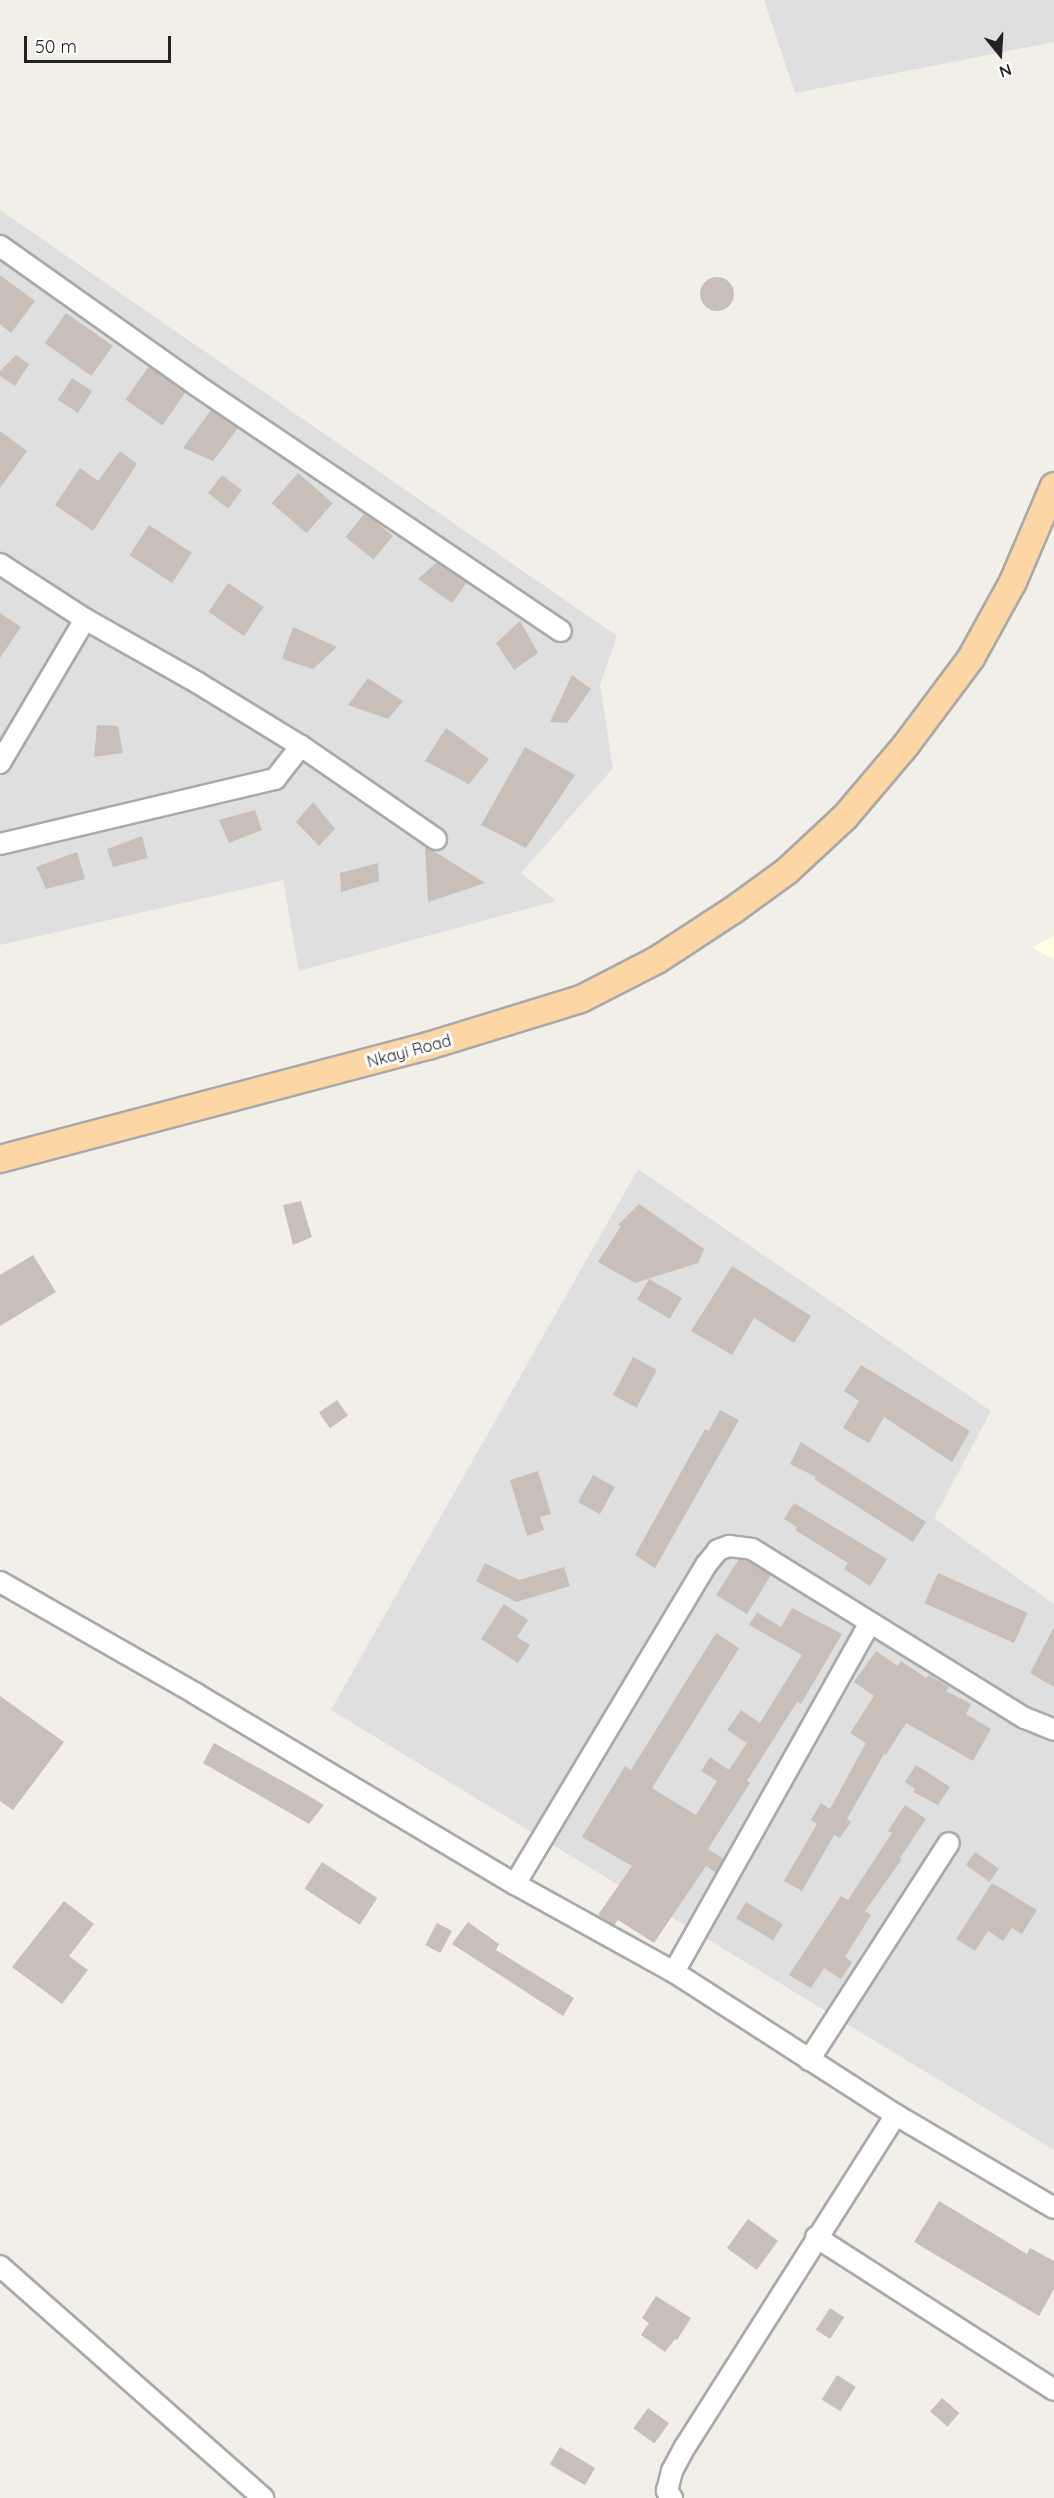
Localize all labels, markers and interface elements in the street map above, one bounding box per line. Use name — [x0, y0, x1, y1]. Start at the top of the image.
scale bar — [27, 24, 174, 62]
north arrow — [970, 24, 1030, 84]
text: 50 m — [35, 35, 77, 58]
text: N — [997, 60, 1014, 82]
street label: Nkayi Road — [365, 1031, 453, 1071]

